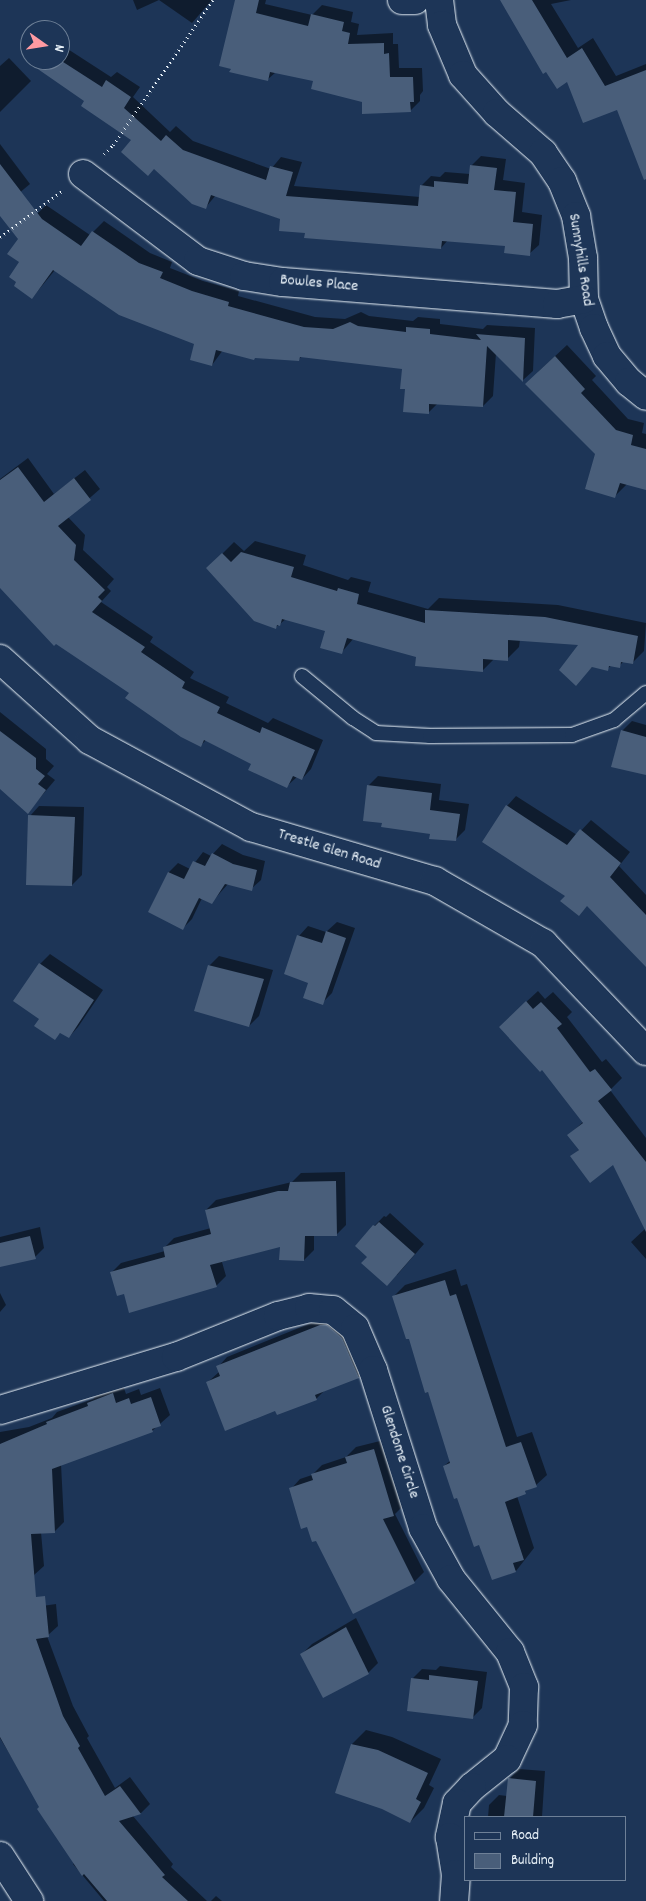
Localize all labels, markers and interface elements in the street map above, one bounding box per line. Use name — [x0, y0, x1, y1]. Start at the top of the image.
north arrow — [20, 20, 70, 70]
text: N — [48, 43, 69, 54]
street label: Sunnyhills Road — [563, 212, 597, 308]
street label: Bowles Place — [279, 271, 359, 297]
street label: Trestle Glen Road — [275, 825, 383, 875]
street label: Glendome Circle — [375, 1403, 423, 1501]
legend — [463, 1816, 626, 1881]
text: Road — [511, 1825, 539, 1847]
text: Building — [511, 1850, 554, 1872]

